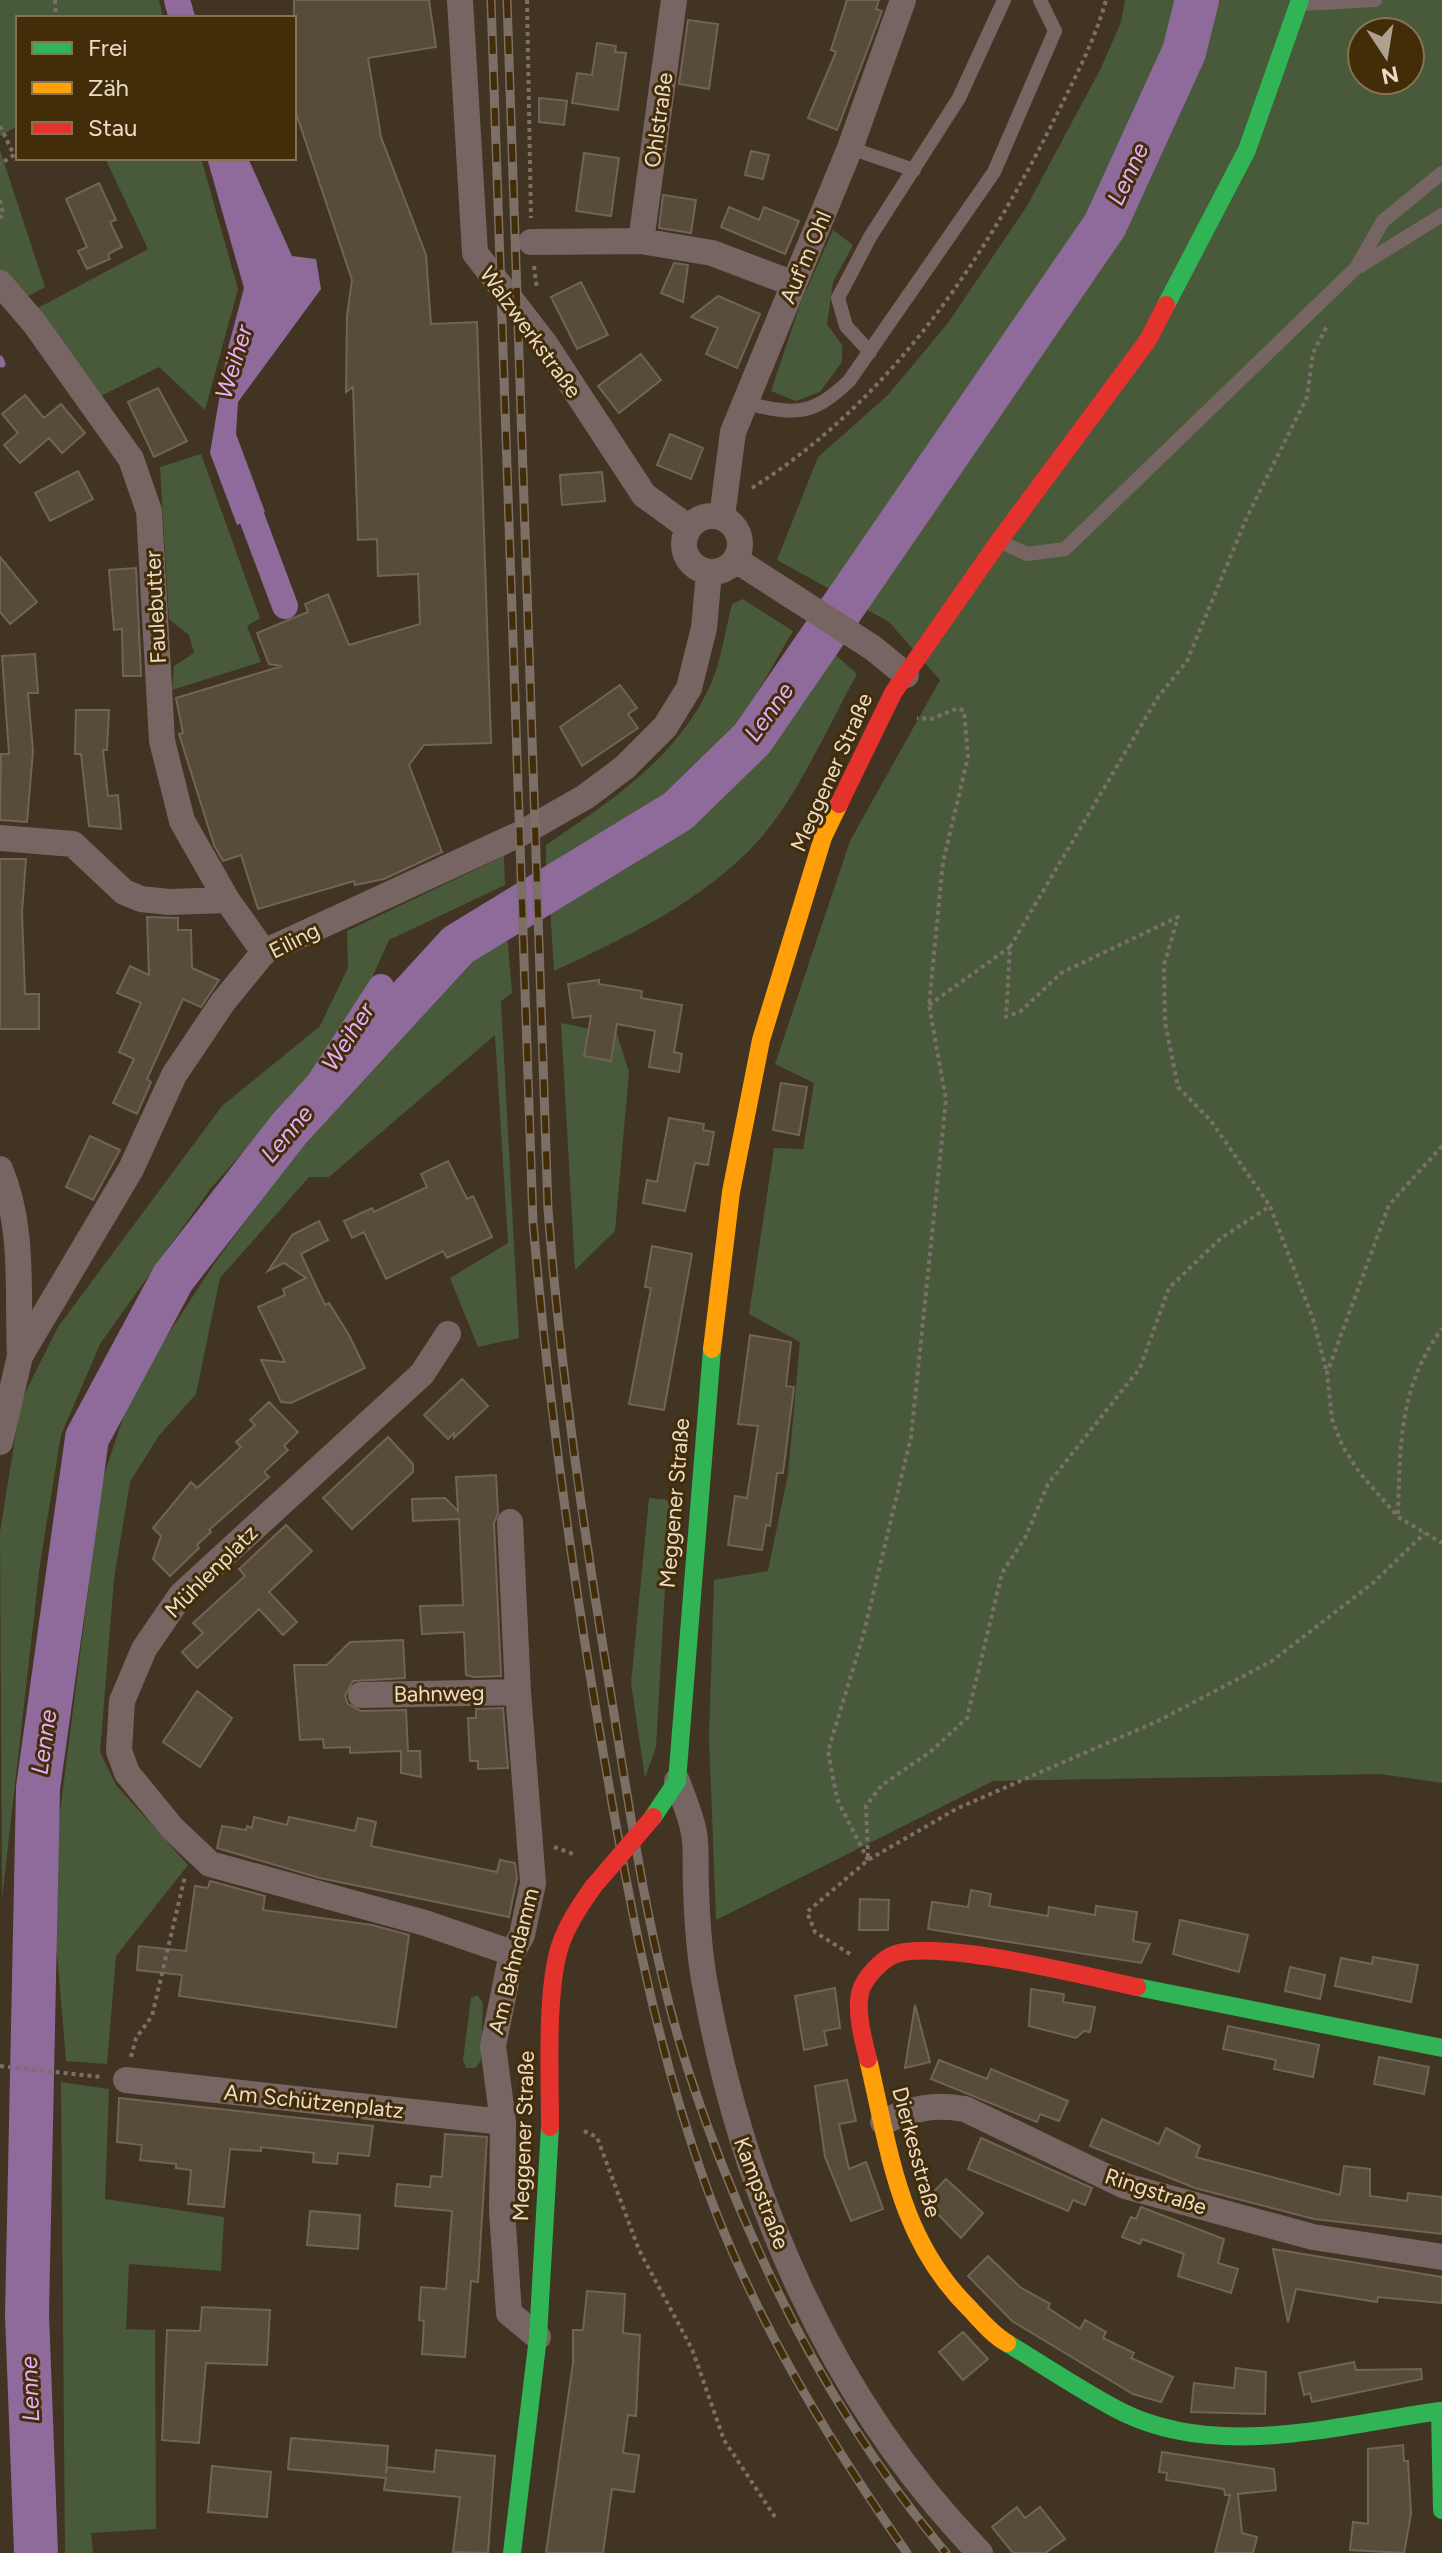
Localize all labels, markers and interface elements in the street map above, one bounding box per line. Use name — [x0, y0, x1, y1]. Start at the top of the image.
legend — [16, 16, 296, 160]
north arrow — [1346, 16, 1426, 96]
text: Frei — [88, 33, 128, 62]
text: N — [1379, 60, 1401, 90]
street label: Ohlstraße — [638, 71, 679, 169]
text: Zäh — [88, 73, 129, 102]
text: Stau — [88, 113, 137, 142]
water label: Lenne — [1101, 138, 1155, 210]
street label: Auf'm Ohl — [774, 207, 837, 308]
street label: Walzwerkstraße — [474, 261, 587, 403]
water label: Weiher — [209, 321, 259, 402]
street label: Faulebutter — [139, 549, 172, 664]
water label: Lenne — [738, 677, 800, 747]
street label: Meggener Straße — [784, 689, 878, 856]
street label: Eiling — [264, 916, 324, 965]
water label: Weiher — [315, 996, 381, 1076]
water label: Lenne — [254, 1099, 319, 1168]
street label: Meggener Straße — [654, 1417, 695, 1589]
street label: Mühlenplatz — [159, 1519, 263, 1623]
street label: Bahnweg — [393, 1679, 485, 1708]
water label: Lenne — [25, 1707, 62, 1776]
street label: Am Bahndamm — [482, 1885, 545, 2037]
street label: Meggener Straße — [507, 2050, 540, 2222]
street label: Am Schützenplatz — [223, 2079, 405, 2124]
street label: Dierkesstraße — [886, 2084, 947, 2220]
street label: Kampstraße — [728, 2133, 795, 2253]
street label: Ringstraße — [1101, 2162, 1210, 2221]
water label: Lenne — [14, 2356, 45, 2422]

